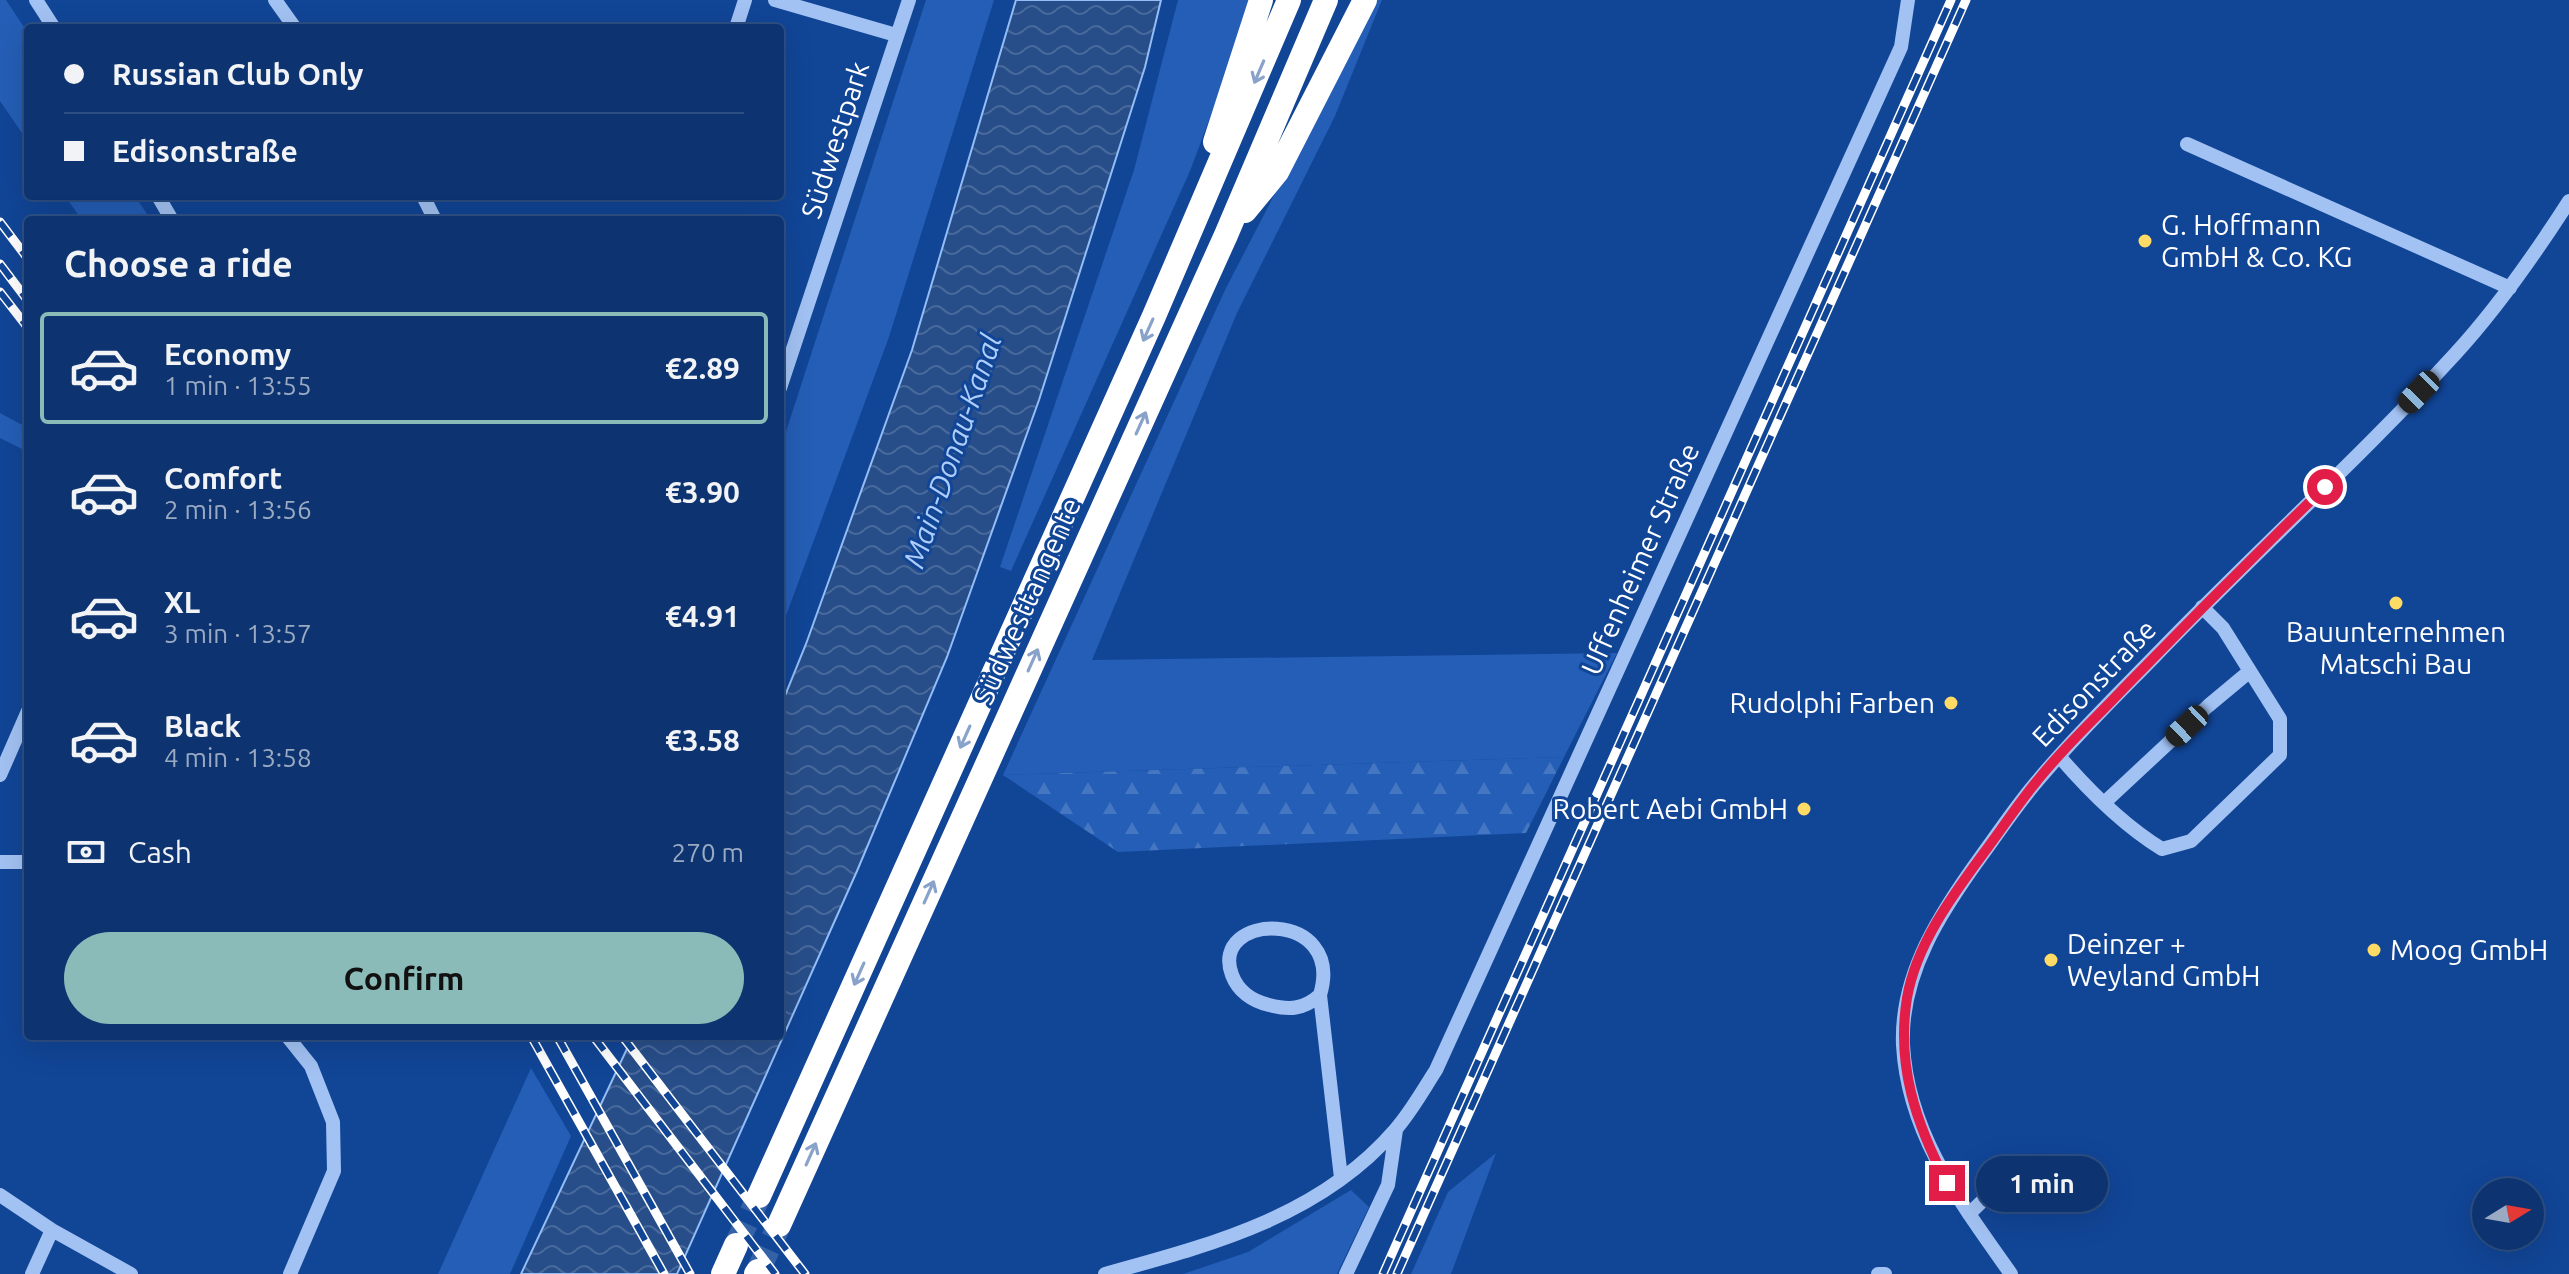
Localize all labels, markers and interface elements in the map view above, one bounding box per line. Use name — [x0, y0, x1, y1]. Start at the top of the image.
text: Russian Club Only — [112, 57, 363, 91]
street label: Südwestpark — [795, 58, 874, 222]
one-way arrow — [1251, 59, 1266, 84]
text: Edisonstraße — [112, 134, 298, 168]
place label: G. Hoffmann GmbH & Co. KG — [2161, 209, 2352, 272]
marker: G. Hoffmann GmbH & Co. KG — [2136, 232, 2154, 250]
text: Choose a ride — [64, 243, 293, 284]
one-way arrow — [1140, 318, 1155, 342]
water label: Main-Donau-Kanal — [896, 329, 1008, 572]
icon: car — [68, 332, 140, 404]
text: Economy — [164, 337, 291, 371]
text: €2.89 — [665, 351, 740, 385]
car — [2394, 366, 2444, 418]
text: 1 min · 13:55 — [164, 371, 312, 400]
one-way arrow — [1134, 411, 1149, 435]
street label: Uffenheimer Straße — [1575, 438, 1704, 679]
icon: car — [68, 456, 140, 528]
text: Comfort — [164, 461, 282, 495]
route start — [2307, 469, 2343, 505]
text: €3.90 — [665, 475, 740, 509]
street label: Südwesttangente — [967, 493, 1086, 709]
text: 2 min · 13:56 — [164, 495, 312, 524]
icon: car — [68, 580, 140, 652]
text: XL — [164, 585, 200, 619]
marker: Bauunternehmen Matschi Bau — [2387, 594, 2405, 612]
text: €4.91 — [665, 599, 740, 633]
street label: Edisonstraße — [2026, 613, 2162, 752]
place label: Bauunternehmen Matschi Bau — [2286, 616, 2506, 679]
text: 3 min · 13:57 — [164, 619, 312, 648]
one-way arrow — [1027, 648, 1042, 672]
place label: Rudolphi Farben — [1729, 687, 1935, 718]
marker: Rudolphi Farben — [1942, 694, 1960, 712]
car — [2161, 701, 2213, 751]
icon: car — [68, 704, 140, 776]
text: Black — [164, 709, 241, 743]
text: €3.58 — [665, 723, 740, 757]
one-way arrow — [957, 724, 972, 749]
text: 4 min · 13:58 — [164, 743, 312, 772]
place label: Robert Aebi GmbH — [1553, 793, 1788, 824]
marker: Robert Aebi GmbH — [1795, 800, 1813, 818]
icon: cash — [64, 830, 108, 874]
text: Cash — [128, 835, 192, 869]
text: 270 m — [672, 838, 744, 867]
one-way arrow — [922, 880, 937, 904]
place label: Deinzer + Weyland GmbH — [2067, 928, 2261, 991]
button: Confirm — [64, 932, 744, 1024]
place label: Moog GmbH — [2390, 934, 2548, 965]
marker: Moog GmbH — [2365, 941, 2383, 959]
marker: Deinzer + Weyland GmbH — [2042, 951, 2060, 969]
one-way arrow — [851, 962, 866, 986]
one-way arrow — [804, 1143, 819, 1167]
callout: 1 min — [1975, 1155, 2107, 1211]
route end — [1929, 1165, 1965, 1201]
text: 1 min — [2009, 1169, 2075, 1198]
north arrow — [2472, 1178, 2544, 1250]
map controls — [2472, 1178, 2544, 1250]

